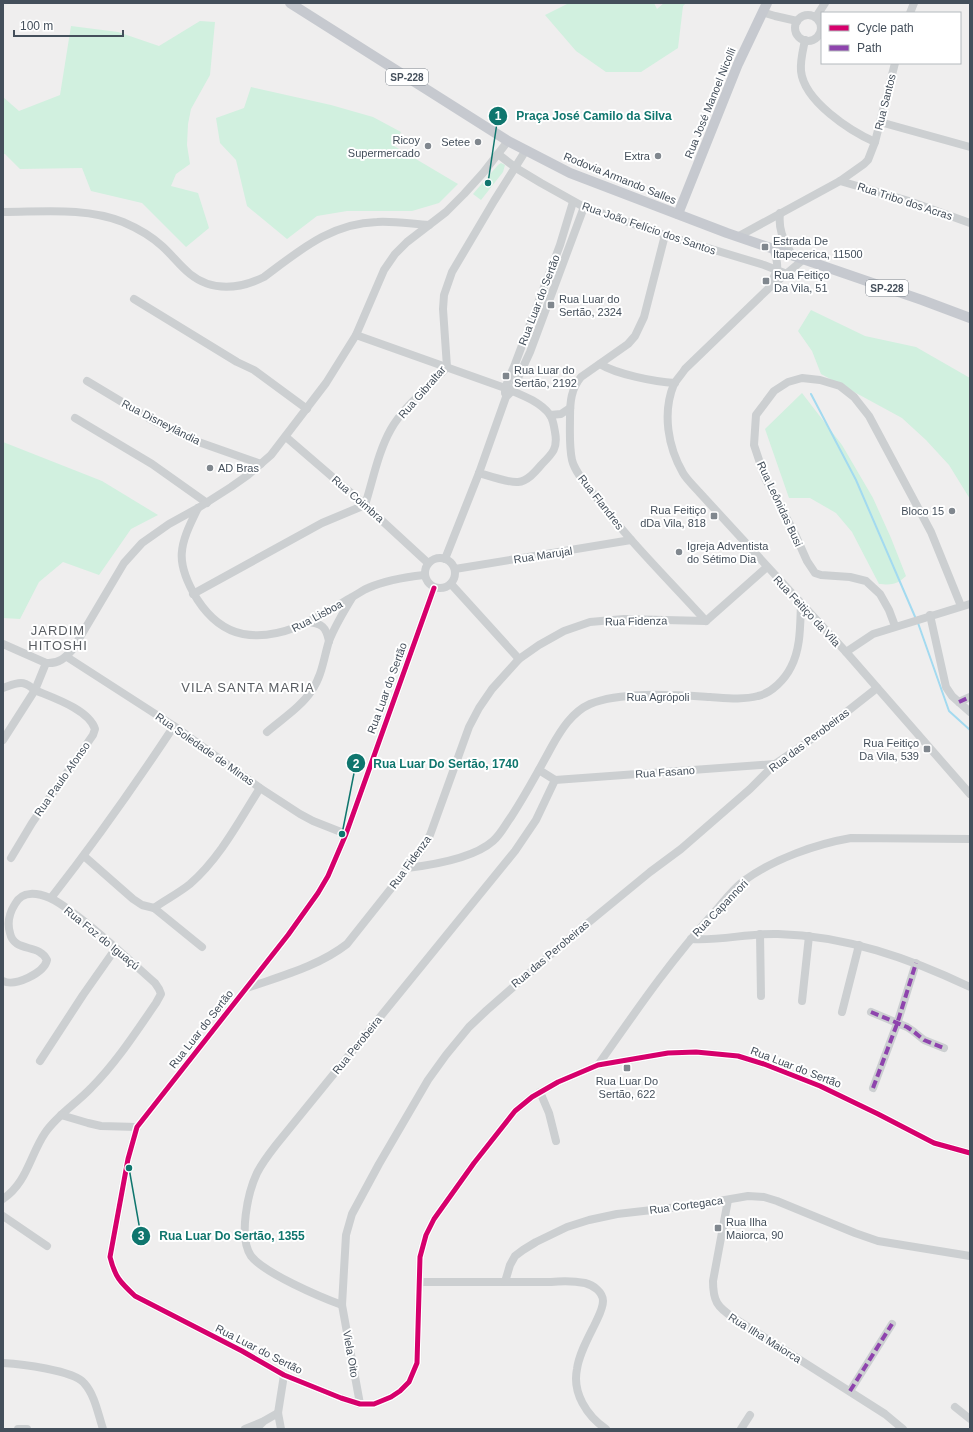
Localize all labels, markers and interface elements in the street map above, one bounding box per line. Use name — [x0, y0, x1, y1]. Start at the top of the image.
scale bar — [14, 12, 123, 38]
legend — [821, 12, 961, 64]
text: 100 m — [20, 19, 53, 33]
text: Cycle path — [857, 21, 914, 35]
text: Path — [857, 41, 882, 55]
street label: Rua José Manoel Nicolli — [682, 46, 738, 160]
road number: SP-228 — [386, 69, 428, 85]
street label: Rua Santos — [872, 72, 898, 131]
callout: Praça José Camilo da Silva — [488, 104, 680, 128]
text: 1 — [495, 109, 502, 123]
text: Praça José Camilo da Silva — [516, 109, 672, 123]
place label: Ricoy Supermercado — [348, 134, 420, 159]
place label: Setee — [441, 136, 470, 148]
marker: Setee — [473, 137, 483, 147]
marker: Ricoy Supermercado — [423, 141, 433, 151]
street label: Rodovia Armando Salles — [562, 150, 679, 206]
place label: Extra — [624, 150, 651, 162]
marker: Extra — [653, 151, 663, 161]
street label: Rua Tribo dos Acras — [856, 180, 954, 222]
street label: Rua João Felício dos Santos — [581, 199, 718, 257]
place label: Estrada De Itapecerica, 11500 — [773, 235, 863, 260]
marker: Estrada De Itapecerica, 11500 — [760, 242, 770, 252]
street label: Rua Luar do Sertão — [516, 253, 562, 347]
place label: Rua Feitiço Da Vila, 51 — [774, 269, 830, 294]
marker: Rua Feitiço Da Vila, 51 — [761, 276, 771, 286]
road number: SP-228 — [866, 280, 908, 296]
place label: Rua Luar do Sertão, 2324 — [559, 293, 622, 318]
marker: Rua Luar do Sertão, 2324 — [546, 300, 556, 310]
street label: Rua Gibraltar — [396, 363, 448, 421]
place label: Rua Luar do Sertão, 2192 — [514, 364, 577, 389]
marker: Rua Luar do Sertão, 2192 — [501, 371, 511, 381]
street label: Rua Disneylândia — [120, 397, 203, 447]
street label: Rua Leônidas Busi — [755, 460, 805, 548]
place label: AD Bras — [218, 462, 259, 474]
marker: AD Bras — [205, 463, 215, 473]
street label: Rua Flandres — [576, 472, 626, 532]
street label: Rua Coimbra — [330, 473, 387, 525]
place label: Rua Feitiço dDa Vila, 818 — [640, 504, 706, 529]
place label: Bloco 15 — [901, 505, 944, 517]
marker: Bloco 15 — [947, 506, 957, 516]
marker: Rua Feitiço dDa Vila, 818 — [709, 511, 719, 521]
place label: Igreja Adventista do Sétimo Dia — [687, 540, 769, 565]
street label: Rua Marujal — [513, 544, 573, 566]
marker: Igreja Adventista do Sétimo Dia — [674, 547, 684, 557]
street label: Rua Feitiço da Vila — [771, 573, 843, 649]
street label: Rua Lisboa — [290, 597, 345, 634]
street label: Rua Fidenza — [605, 614, 668, 628]
district label: JARDIM HITOSHI — [28, 623, 88, 653]
street label: Rua Luar do Sertão — [365, 641, 409, 735]
district label: VILA SANTA MARIA — [181, 680, 315, 695]
street label: Rua Agrópoli — [627, 691, 690, 703]
street label: Rua das Perobeiras — [767, 706, 852, 774]
street label: Rua Soledade de Minas — [153, 710, 257, 788]
place label: Rua Feitiço Da Vila, 539 — [859, 737, 919, 762]
street label: Rua Paulo Afonso — [32, 739, 92, 819]
marker: Rua Feitiço Da Vila, 539 — [922, 744, 932, 754]
callout: Rua Luar Do Sertão, 1740 — [346, 751, 527, 775]
text: 2 — [353, 757, 360, 771]
text: Rua Luar Do Sertão, 1740 — [373, 757, 519, 771]
street label: Rua Fasano — [635, 764, 695, 780]
street label: Rua Fidenza — [387, 833, 434, 891]
street label: Rua Capannori — [690, 877, 750, 939]
street label: Rua Foz do Iguaçú — [62, 904, 142, 972]
street label: Rua das Perobeiras — [509, 918, 591, 990]
street label: Rua Luar do Sertão — [167, 987, 235, 1071]
street label: Rua Perobeira — [330, 1013, 385, 1076]
street label: Rua Luar do Sertão — [749, 1044, 843, 1090]
marker: Rua Luar Do Sertão, 622 — [622, 1063, 632, 1073]
place label: Rua Luar Do Sertão, 622 — [596, 1075, 658, 1100]
street label: Rua Cortegaca — [649, 1194, 724, 1216]
place label: Rua Ilha Maiorca, 90 — [726, 1216, 783, 1241]
marker: Rua Ilha Maiorca, 90 — [713, 1223, 723, 1233]
callout: Rua Luar Do Sertão, 1355 — [131, 1224, 312, 1248]
text: 3 — [138, 1229, 145, 1243]
text: Rua Luar Do Sertão, 1355 — [159, 1229, 305, 1243]
street label: Rua Ilha Maiorca — [727, 1311, 804, 1366]
street label: Rua Luar do Sertão — [214, 1322, 304, 1376]
street label: Viela Oito — [341, 1330, 361, 1378]

